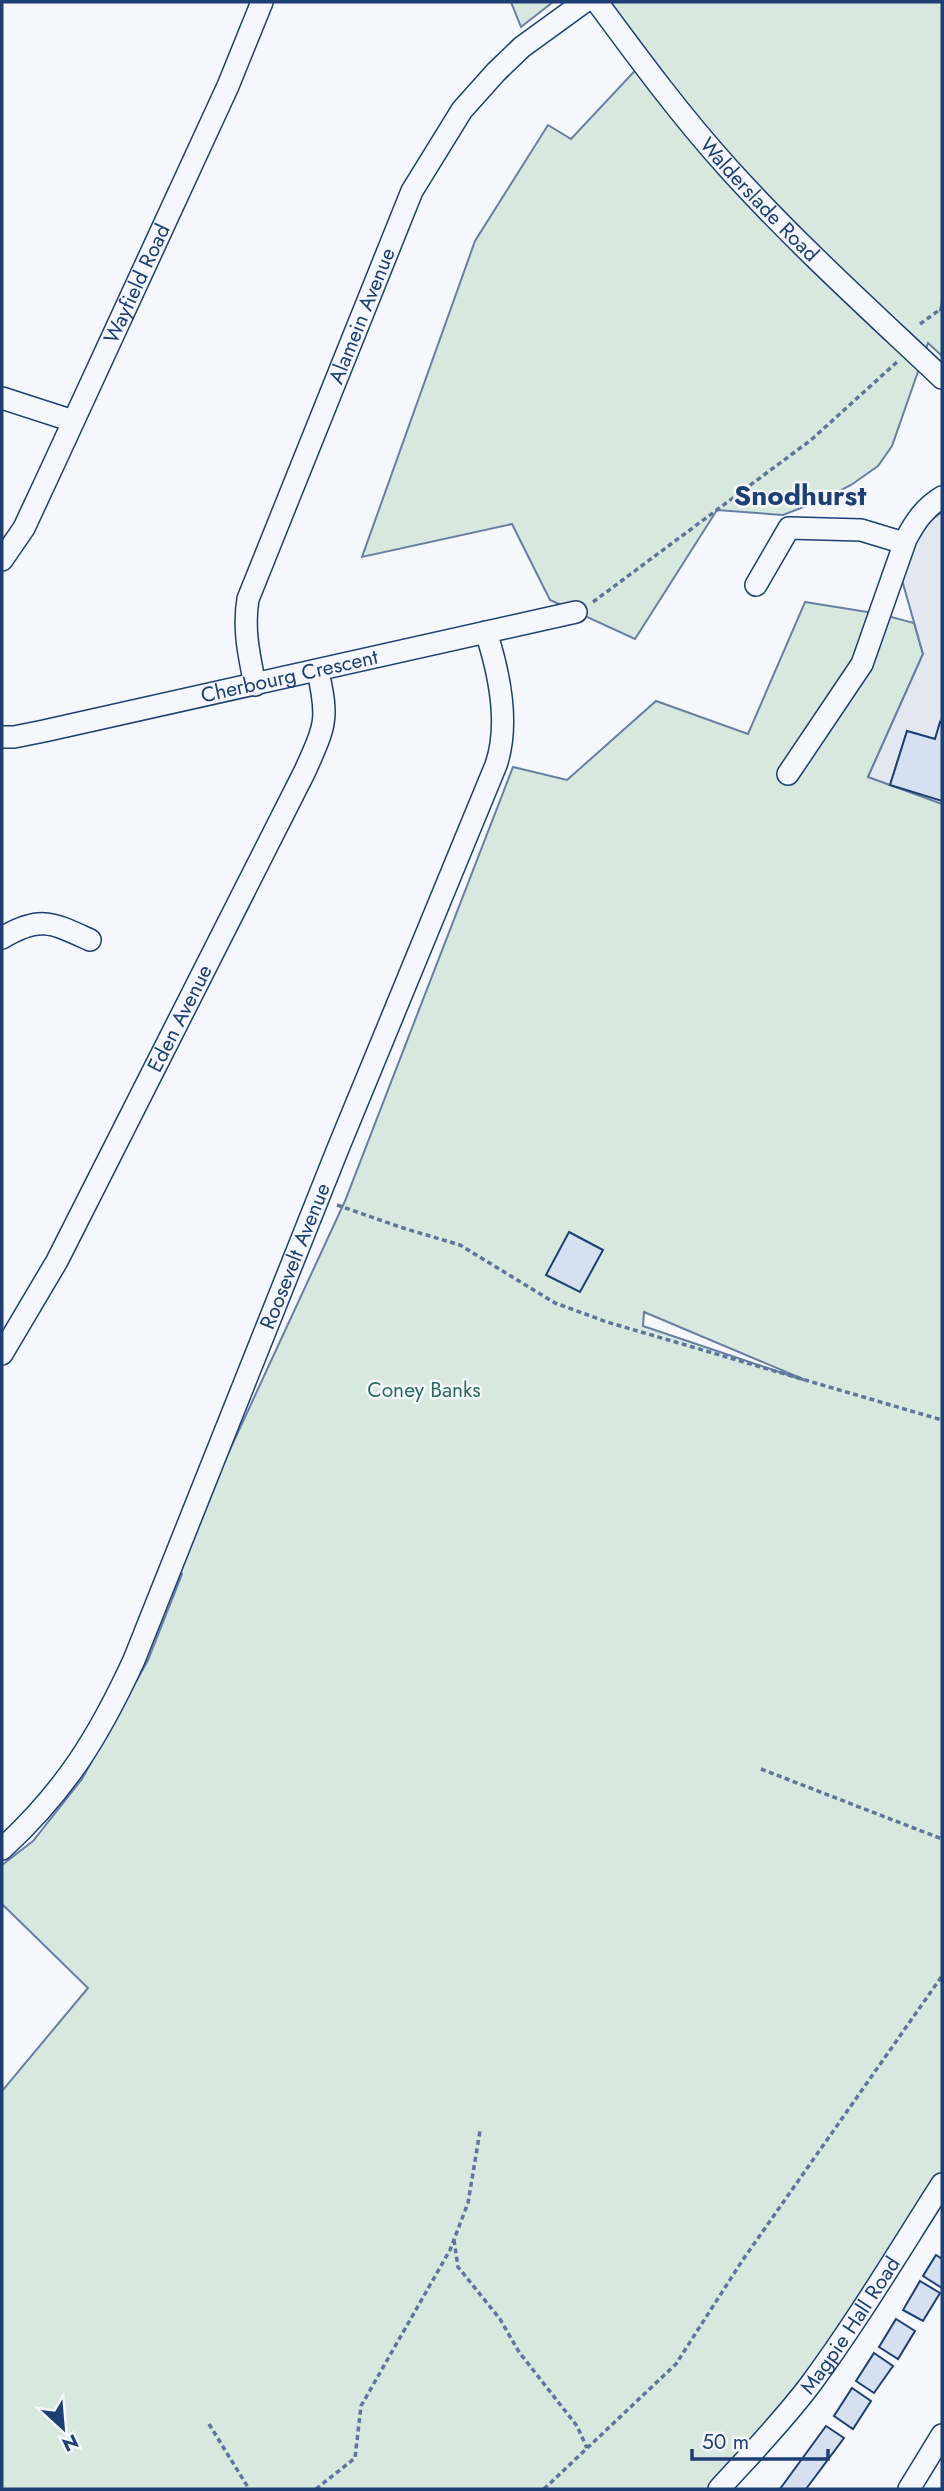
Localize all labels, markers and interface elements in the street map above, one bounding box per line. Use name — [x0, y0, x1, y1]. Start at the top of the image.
street label: Walderslade Road — [693, 131, 826, 269]
street label: Wayfield Road — [96, 219, 177, 348]
street label: Alamein Avenue — [321, 243, 403, 388]
district label: Snodhurst — [734, 475, 866, 516]
street label: Cherbourg Crescent — [198, 642, 381, 710]
street label: Eden Avenue — [140, 959, 220, 1077]
street label: Roosevelt Avenue — [252, 1178, 338, 1334]
park label: Coney Banks — [367, 1375, 481, 1405]
street label: Magpie Hall Road — [793, 2251, 907, 2401]
north arrow — [28, 2393, 98, 2463]
scale bar — [692, 2418, 828, 2462]
text: N — [58, 2427, 83, 2458]
text: 50 m — [702, 2427, 749, 2457]

